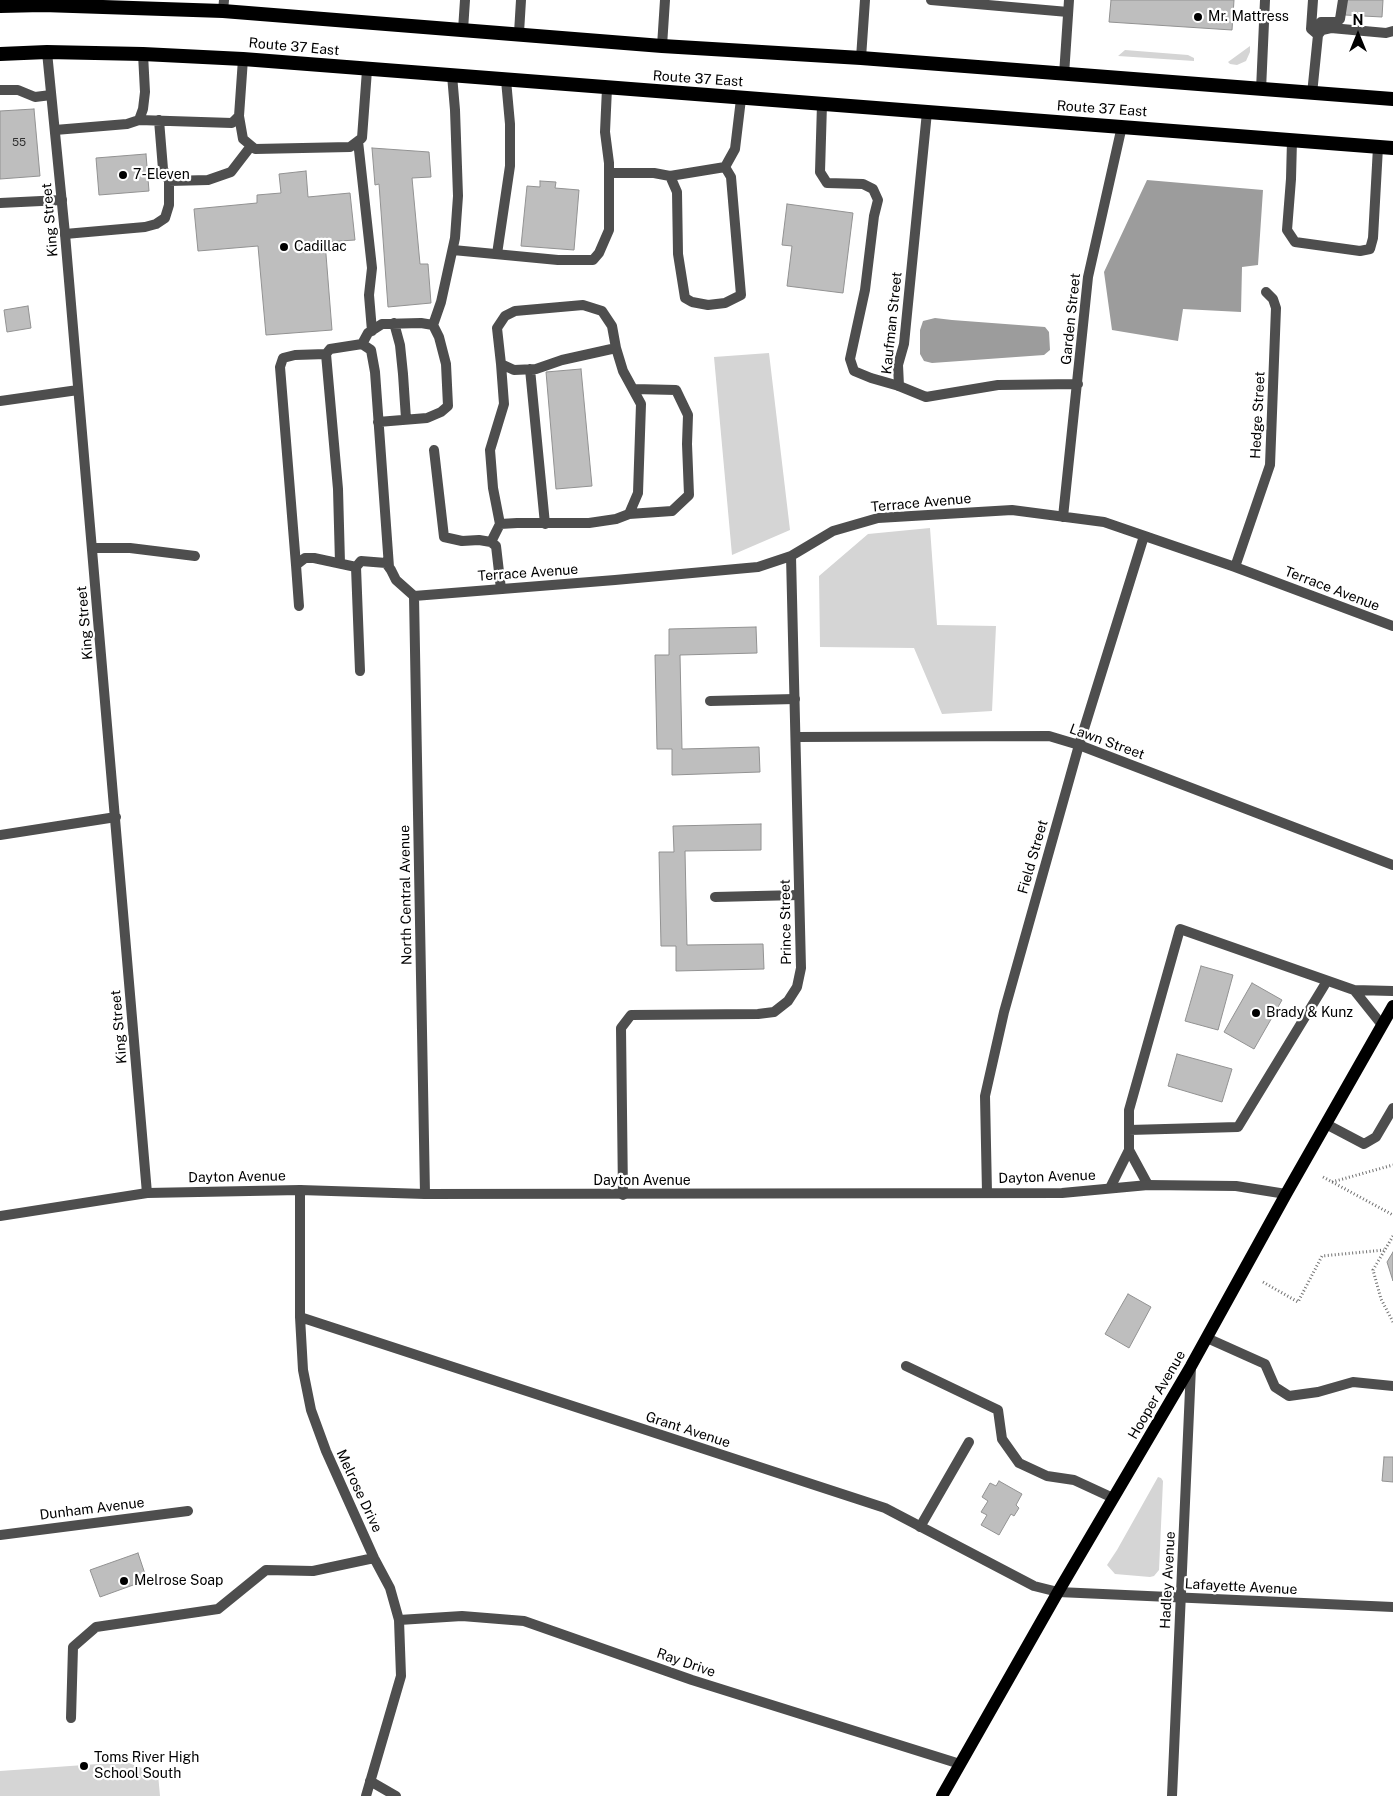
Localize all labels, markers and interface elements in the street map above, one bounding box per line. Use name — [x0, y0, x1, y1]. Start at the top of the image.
place label: Mr. Mattress — [1208, 9, 1289, 25]
north arrow — [1333, 10, 1383, 60]
marker: Mr. Mattress — [1192, 11, 1204, 23]
text: N — [1353, 12, 1363, 28]
street label: Route 37 East — [248, 35, 340, 59]
street label: Route 37 East — [652, 67, 744, 91]
street label: Route 37 East — [1056, 97, 1148, 121]
house number: 55 — [12, 136, 26, 150]
place label: 7-Eleven — [133, 167, 190, 183]
marker: 7-Eleven — [117, 169, 129, 181]
street label: King Street — [38, 182, 62, 258]
place label: Cadillac — [294, 239, 347, 255]
marker: Cadillac — [278, 241, 290, 253]
street label: Kaufman Street — [878, 271, 906, 375]
street label: Garden Street — [1058, 272, 1084, 366]
street label: Hedge Street — [1247, 371, 1269, 459]
street label: Terrace Avenue — [870, 490, 972, 516]
street label: Terrace Avenue — [477, 561, 579, 585]
street label: Terrace Avenue — [1282, 563, 1382, 615]
street label: King Street — [73, 585, 97, 661]
street label: Lawn Street — [1067, 721, 1147, 763]
street label: Field Street — [1014, 818, 1052, 896]
street label: North Central Avenue — [396, 825, 416, 965]
street label: Prince Street — [777, 879, 795, 965]
street label: King Street — [107, 989, 131, 1065]
place label: Brady & Kunz — [1266, 1005, 1353, 1021]
marker: Brady & Kunz — [1250, 1007, 1262, 1019]
street label: Dayton Avenue — [998, 1167, 1096, 1187]
street label: Dayton Avenue — [188, 1168, 286, 1186]
street label: Dayton Avenue — [593, 1173, 691, 1189]
street label: Hooper Avenue — [1125, 1348, 1189, 1442]
street label: Grant Avenue — [644, 1408, 732, 1452]
street label: Melrose Drive — [332, 1447, 386, 1535]
street label: Dunham Avenue — [39, 1494, 145, 1524]
street label: Hadley Avenue — [1157, 1531, 1179, 1629]
place label: Melrose Soap — [134, 1573, 223, 1589]
marker: Melrose Soap — [118, 1575, 130, 1587]
street label: Lafayette Avenue — [1184, 1576, 1298, 1598]
street label: Ray Drive — [654, 1645, 718, 1681]
place label: Toms River High School South — [94, 1750, 199, 1782]
marker: Toms River High School South — [78, 1760, 90, 1772]

